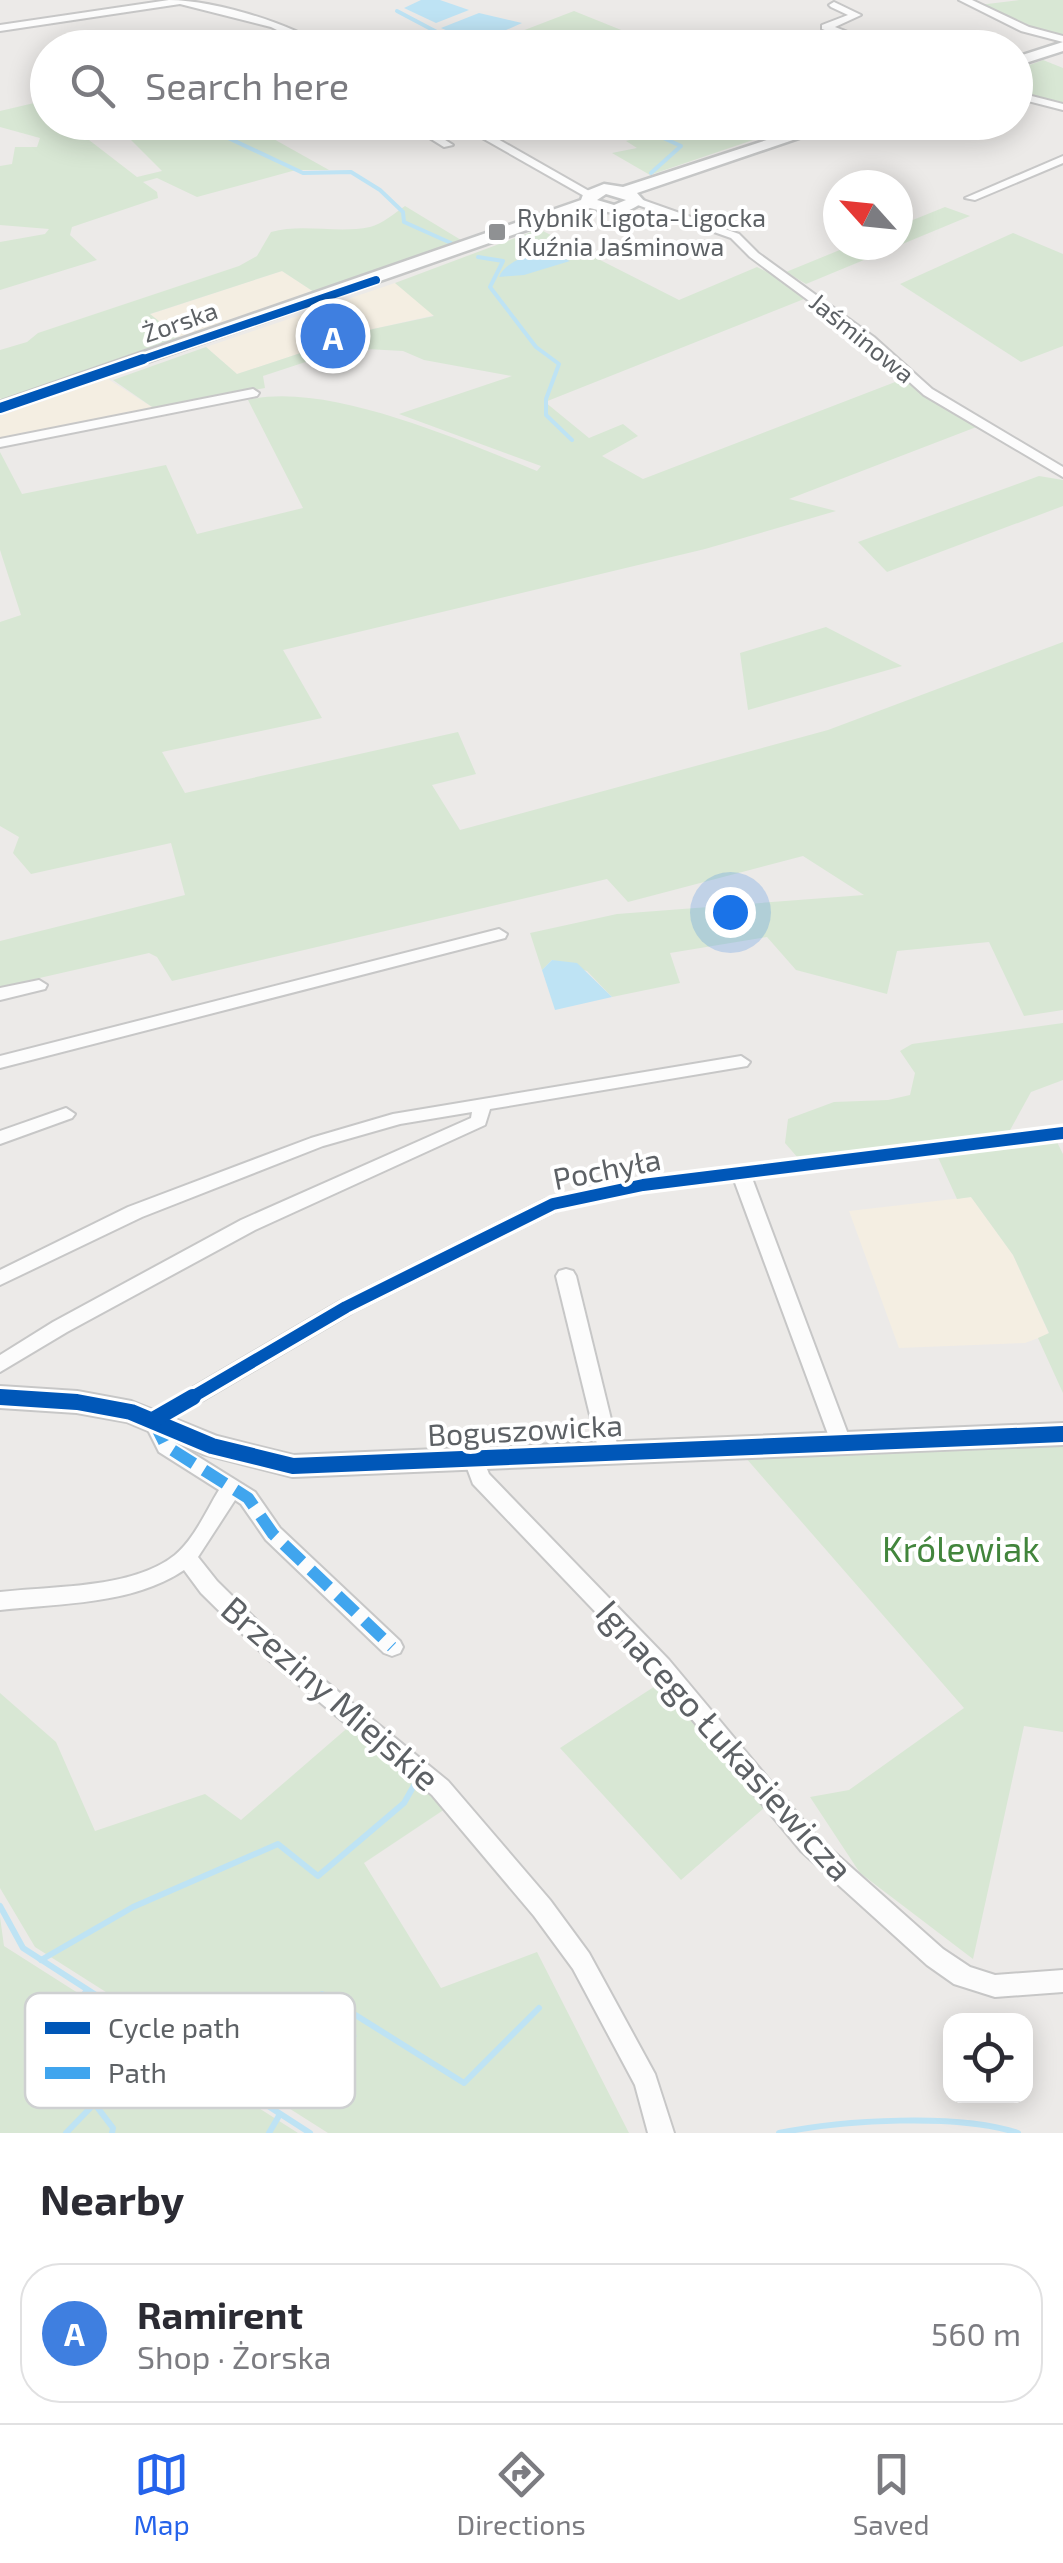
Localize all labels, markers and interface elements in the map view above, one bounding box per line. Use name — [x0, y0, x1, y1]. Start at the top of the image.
search box — [30, 30, 1033, 140]
icon: search — [65, 58, 120, 113]
text: Search here — [145, 62, 349, 108]
north arrow — [823, 170, 913, 260]
place label: Rybnik Ligota-Ligocka Kuźnia Jaśminowa — [517, 202, 766, 261]
marker: Rybnik Ligota-Ligocka Kuźnia Jaśminowa — [486, 221, 508, 243]
street label: Jaśminowa — [804, 286, 921, 389]
street label: Żorska — [138, 294, 221, 348]
pin: A — [300, 298, 366, 374]
your location — [705, 887, 756, 938]
street label: Pochyła — [550, 1140, 663, 1196]
street label: Boguszowicka — [426, 1406, 623, 1452]
park label: Królewiak — [882, 1527, 1040, 1569]
street label: Brzeziny Miejskie — [214, 1587, 449, 1798]
street label: Ignacego Łukasiewicza — [588, 1591, 863, 1889]
legend — [25, 1993, 355, 2108]
text: Cycle path — [108, 2010, 240, 2044]
map controls — [943, 2013, 1033, 2103]
button: locate — [943, 2013, 1033, 2103]
text: Path — [108, 2055, 167, 2089]
text: Nearby — [40, 2173, 184, 2223]
text: Ramirent — [137, 2291, 303, 2337]
text: A — [64, 2314, 85, 2352]
text: 560 m — [931, 2314, 1021, 2352]
text: Shop · Żorska — [137, 2337, 331, 2375]
tab: Map — [133, 2447, 190, 2541]
tab: Directions — [457, 2447, 586, 2541]
tab: Saved — [853, 2447, 930, 2541]

